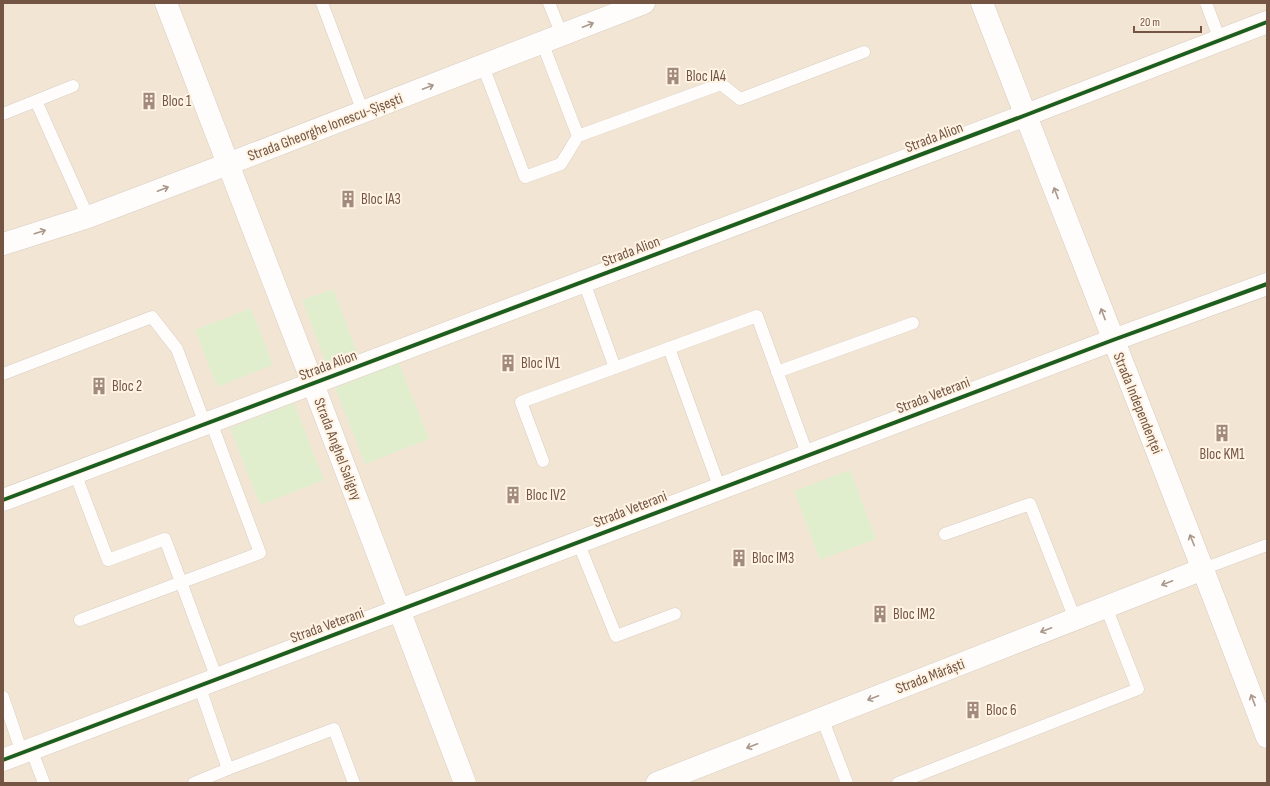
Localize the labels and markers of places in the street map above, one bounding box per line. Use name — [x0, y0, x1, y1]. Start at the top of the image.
building icon: Bloc IA4 — [663, 66, 683, 86]
place label: Bloc IA4 — [686, 67, 726, 86]
building icon: Bloc 1 — [139, 91, 159, 111]
place label: Bloc 1 — [162, 92, 192, 111]
building icon: Bloc IA3 — [338, 189, 358, 209]
place label: Bloc IA3 — [361, 190, 401, 209]
building icon: Bloc IV1 — [498, 353, 518, 373]
place label: Bloc IV1 — [521, 354, 561, 373]
building icon: Bloc 2 — [89, 376, 109, 396]
place label: Bloc 2 — [112, 377, 142, 396]
building icon: Bloc KM1 — [1212, 423, 1232, 443]
place label: Bloc KM1 — [1199, 445, 1245, 464]
building icon: Bloc IV2 — [503, 485, 523, 505]
place label: Bloc IV2 — [526, 486, 566, 505]
building icon: Bloc IM3 — [729, 548, 749, 568]
place label: Bloc IM3 — [752, 549, 794, 568]
building icon: Bloc IM2 — [870, 604, 890, 624]
place label: Bloc IM2 — [893, 605, 935, 624]
building icon: Bloc 6 — [963, 700, 983, 720]
place label: Bloc 6 — [986, 701, 1017, 720]

